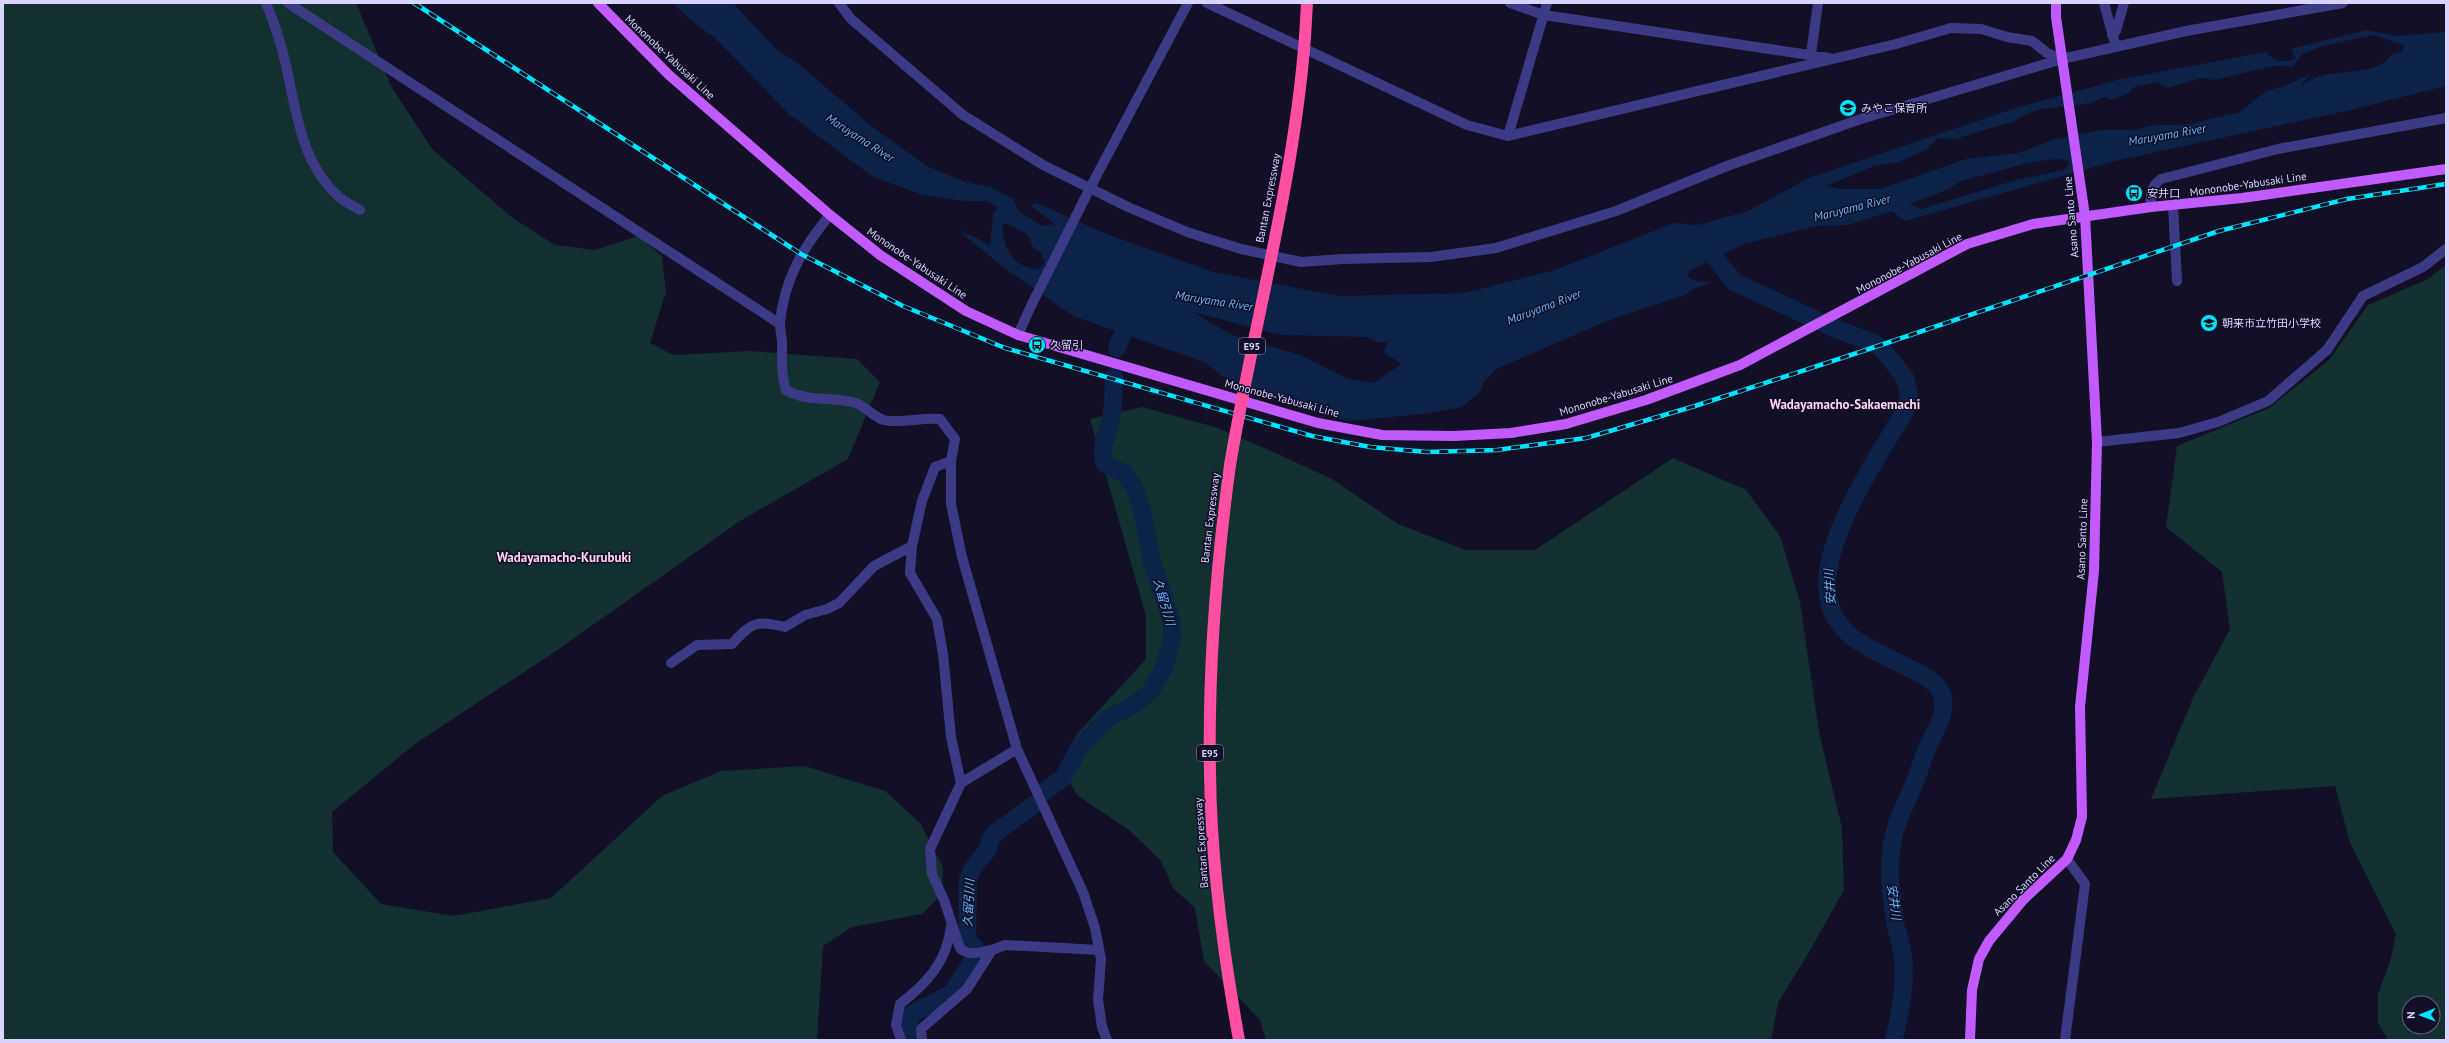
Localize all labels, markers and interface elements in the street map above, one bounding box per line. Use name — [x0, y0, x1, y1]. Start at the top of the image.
street label: Mononobe-Yabusaki Line — [622, 12, 718, 103]
school or university icon: みやこ保育所 — [1838, 98, 1858, 118]
place label: みやこ保育所 — [1861, 101, 1928, 115]
water label: Maruyama River — [823, 110, 898, 166]
water label: Maruyama River — [2127, 120, 2208, 149]
street label: Bantan Expressway — [1252, 151, 1284, 244]
street label: Mononobe-Yabusaki Line — [2189, 169, 2308, 199]
street label: Asano Santo Line — [2060, 175, 2082, 258]
bus stop icon: 安井口 — [2124, 183, 2144, 203]
place label: 安井口 — [2147, 186, 2180, 200]
water label: Maruyama River — [1812, 190, 1893, 224]
street label: Mononobe-Yabusaki Line — [864, 224, 970, 302]
street label: Mononobe-Yabusaki Line — [1854, 229, 1965, 297]
water label: Maruyama River — [1505, 285, 1584, 328]
water label: Maruyama River — [1174, 287, 1255, 314]
school or university icon: 朝来市立竹田小学校 — [2199, 313, 2219, 333]
place label: 朝来市立竹田小学校 — [2222, 316, 2321, 330]
bus stop icon: 久留引 — [1027, 335, 1047, 355]
place label: 久留引 — [1050, 338, 1083, 352]
road number: E95 — [1239, 338, 1265, 354]
street label: Mononobe-Yabusaki Line — [1558, 371, 1675, 419]
street label: Mononobe-Yabusaki Line — [1223, 376, 1341, 420]
district label: Wadayamacho-Sakaemachi — [1770, 396, 1920, 413]
street label: Bantan Expressway — [1198, 471, 1223, 564]
street label: Asano Santo Line — [2074, 498, 2090, 580]
district label: Wadayamacho-Kurubuki — [497, 549, 631, 566]
water label: 安井川 — [1821, 567, 1838, 606]
water label: 久留引川 — [1151, 577, 1179, 629]
road number: E95 — [1197, 745, 1223, 761]
street label: Bantan Expressway — [1191, 796, 1211, 889]
street label: Asano Santo Line — [1990, 851, 2058, 919]
water label: 久留引川 — [960, 877, 977, 927]
water label: 安井川 — [1885, 883, 1905, 923]
north arrow — [2401, 995, 2441, 1035]
text: N — [2404, 1011, 2418, 1019]

